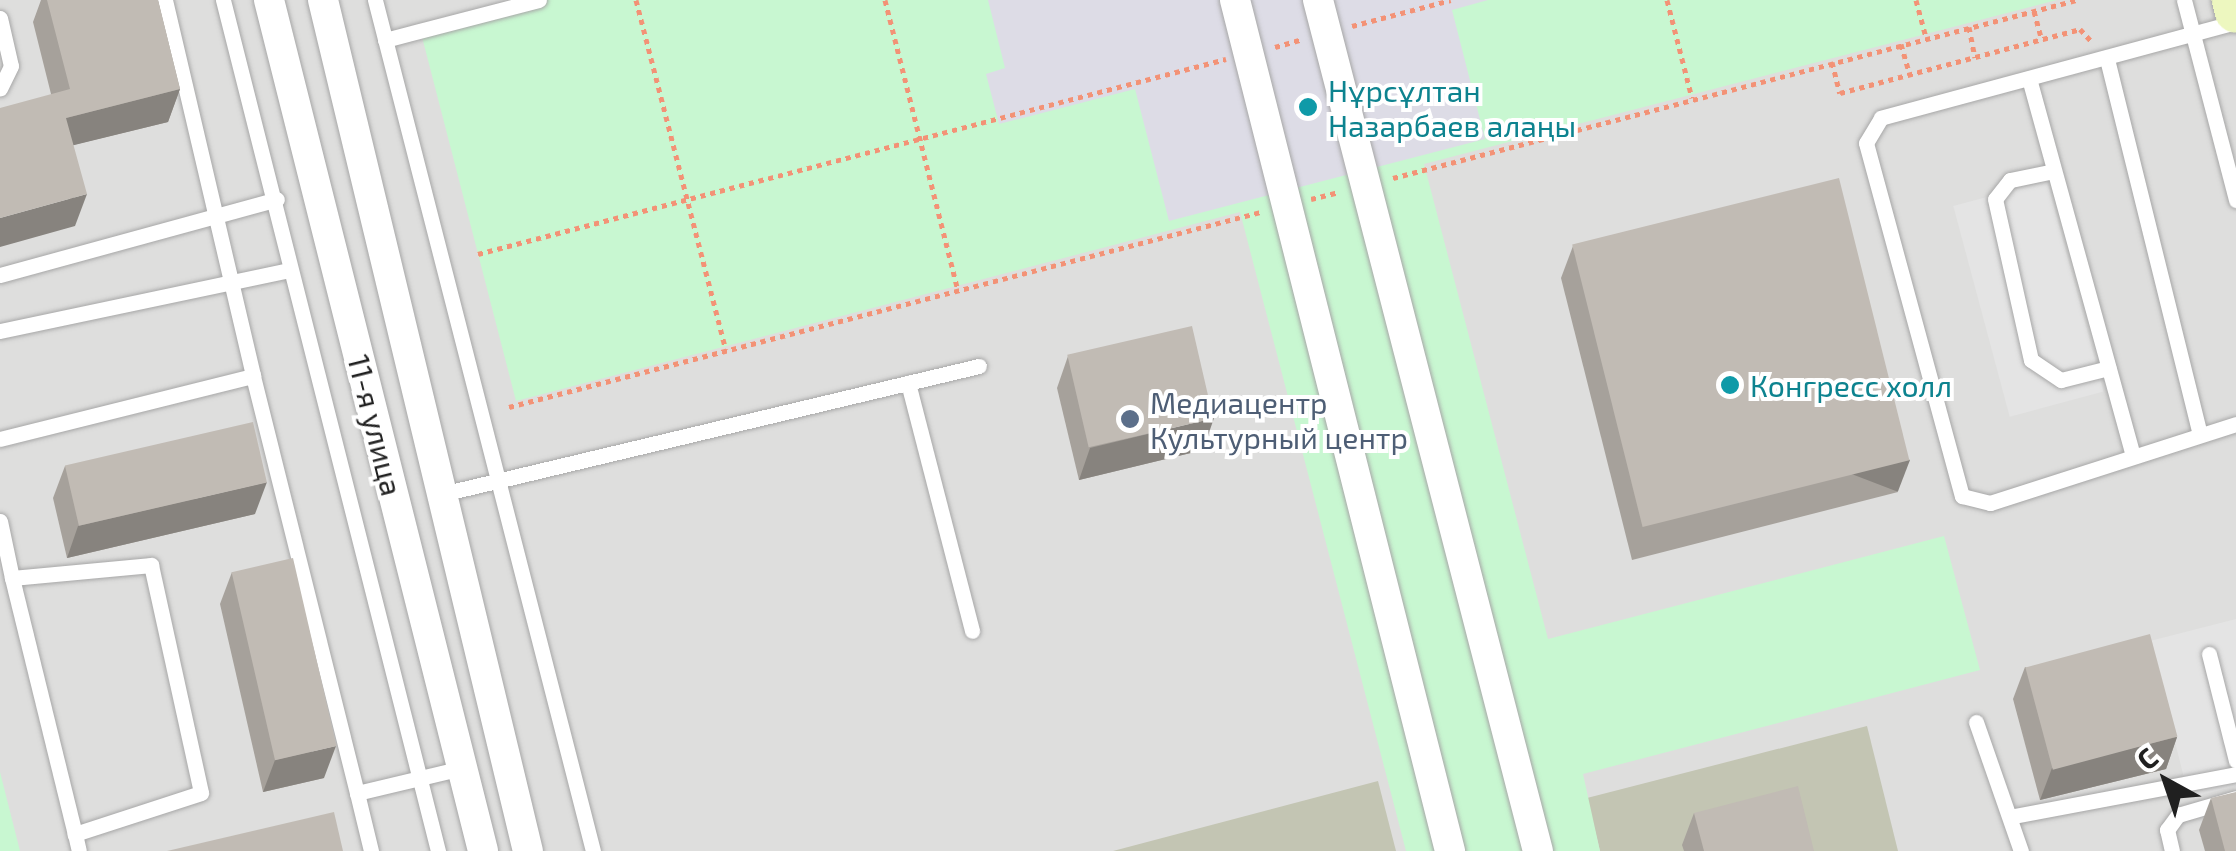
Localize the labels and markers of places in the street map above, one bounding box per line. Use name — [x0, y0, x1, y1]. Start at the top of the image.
place label: Нұрсұлтан Назарбаев алаңы — [1328, 72, 1576, 142]
marker: Нұрсұлтан Назарбаев алаңы — [1297, 96, 1319, 118]
place label: Конгресс холл — [1750, 367, 1952, 403]
marker: Конгресс холл — [1719, 374, 1741, 396]
place label: Медиацентр Культурный центр — [1150, 384, 1408, 454]
marker: Медиацентр Культурный центр — [1119, 408, 1141, 430]

